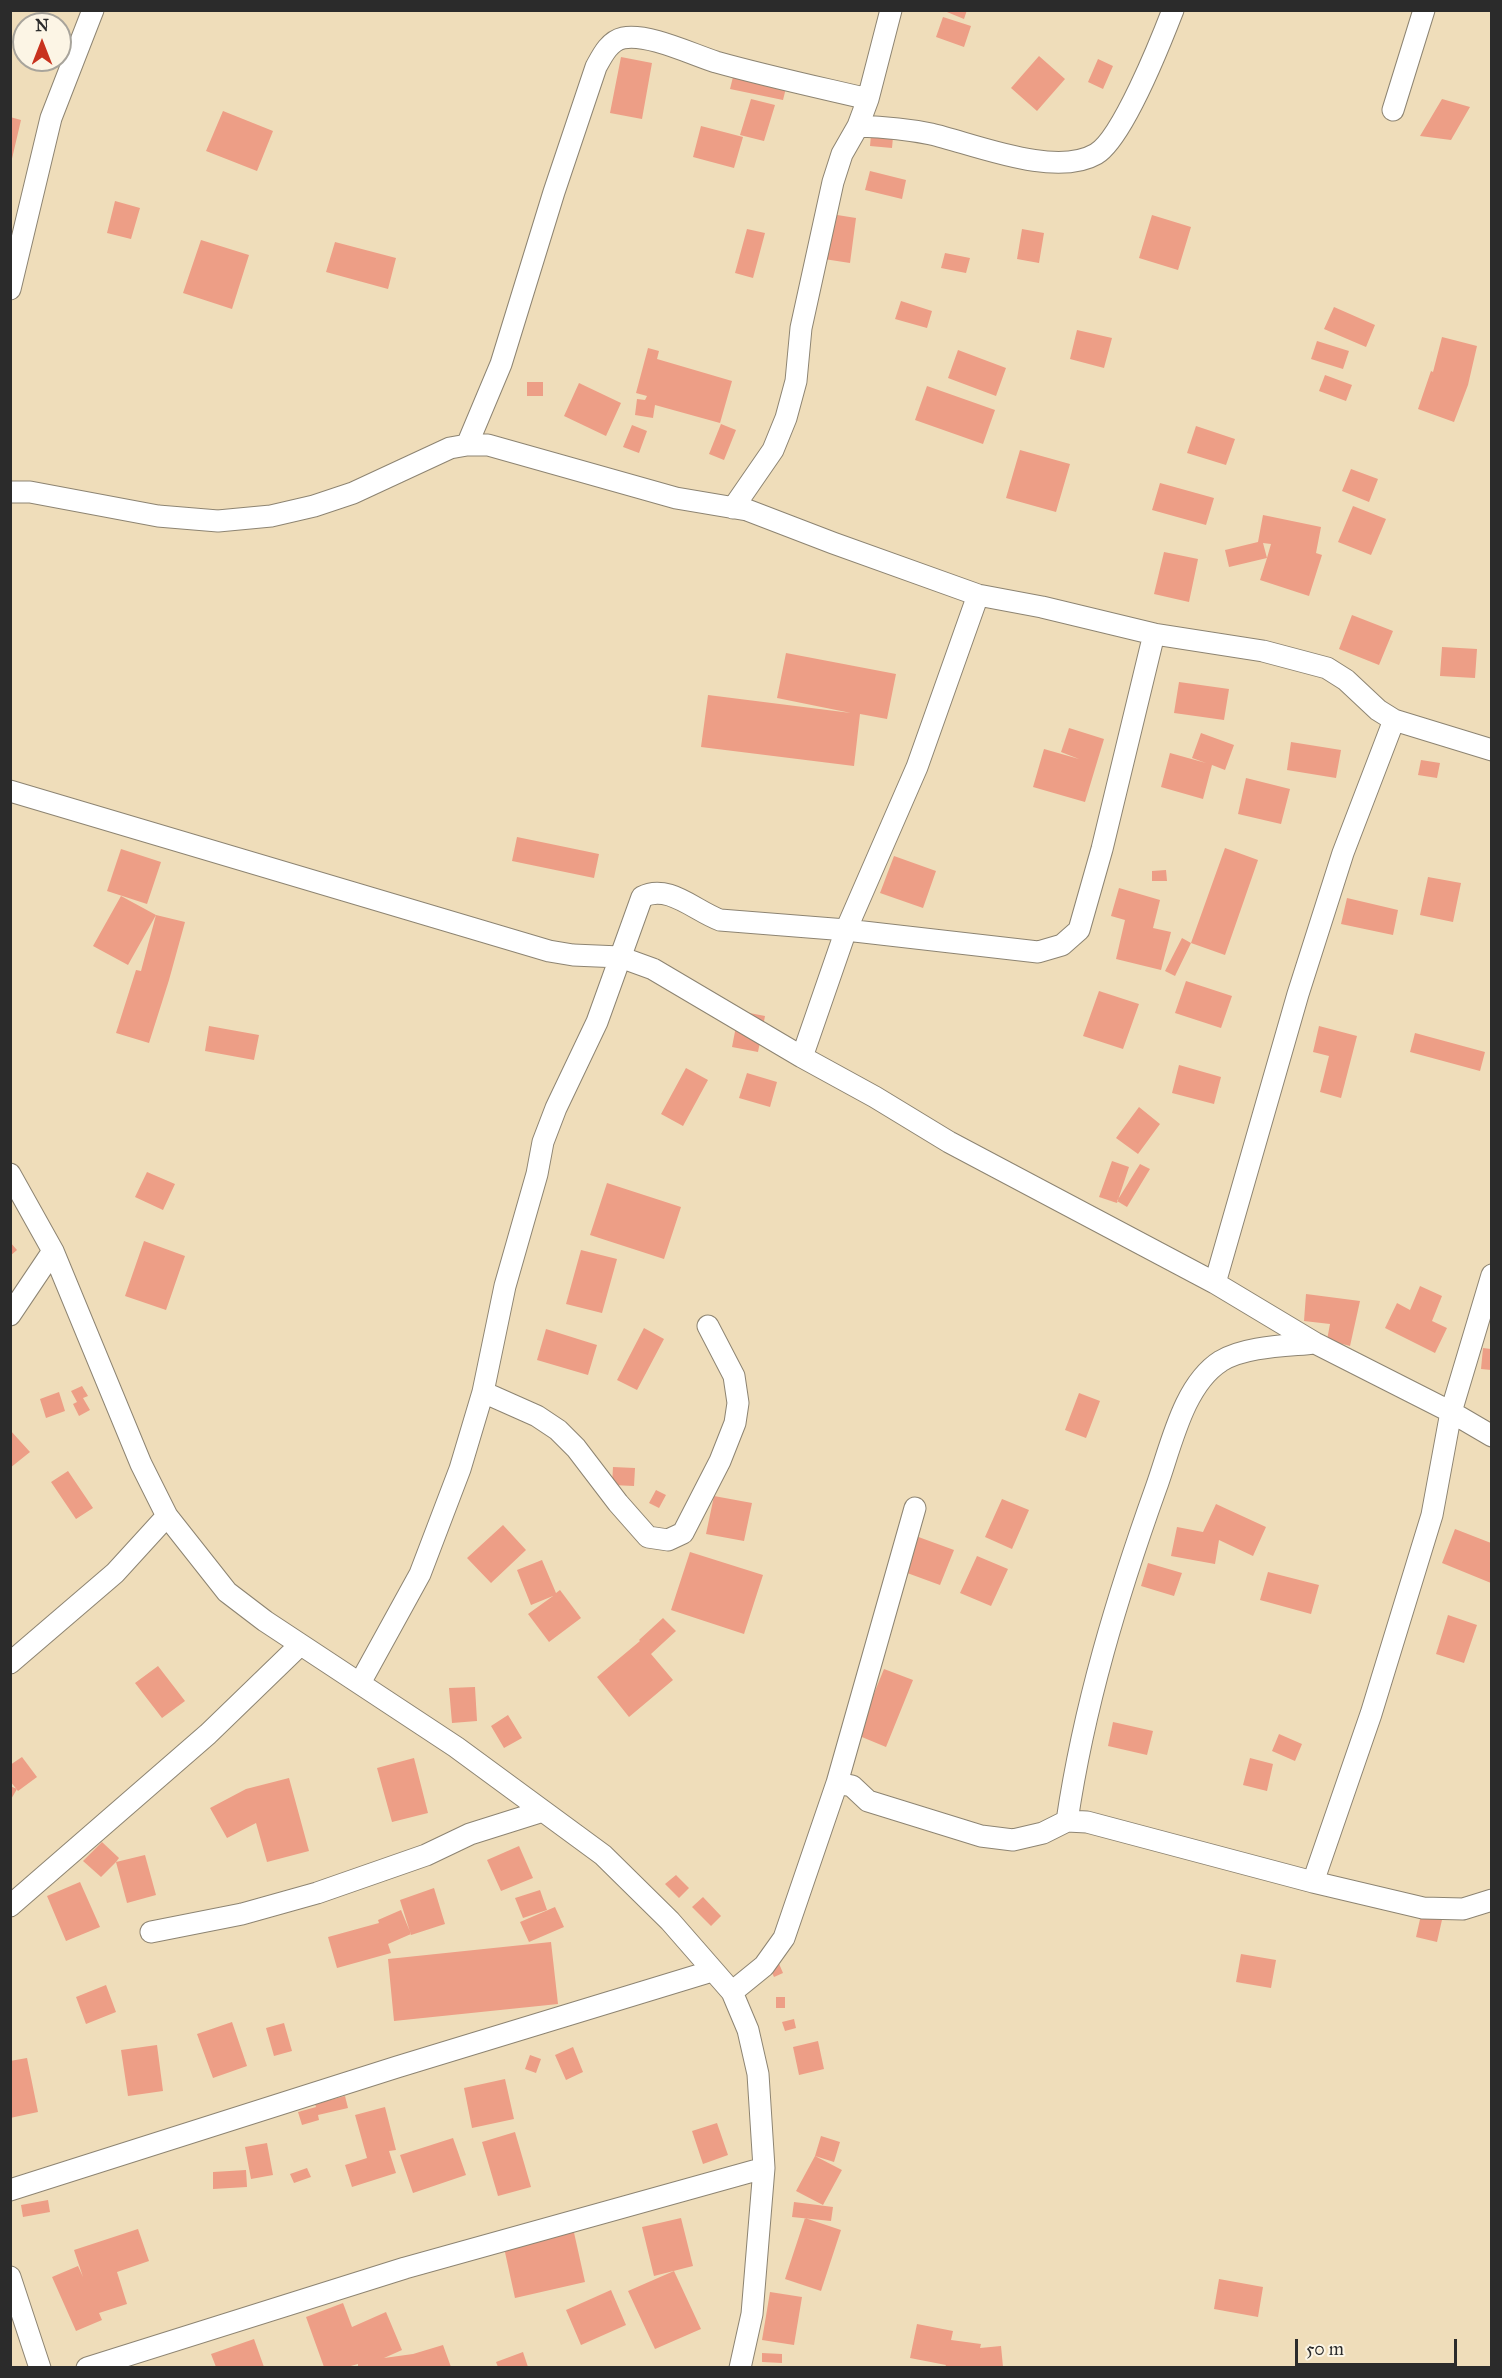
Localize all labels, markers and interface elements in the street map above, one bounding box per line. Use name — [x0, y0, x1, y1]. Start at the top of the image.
north arrow — [12, 12, 72, 72]
text: N — [35, 16, 49, 35]
scale bar — [1298, 2327, 1460, 2365]
text: 50 m — [1306, 2338, 1344, 2360]

